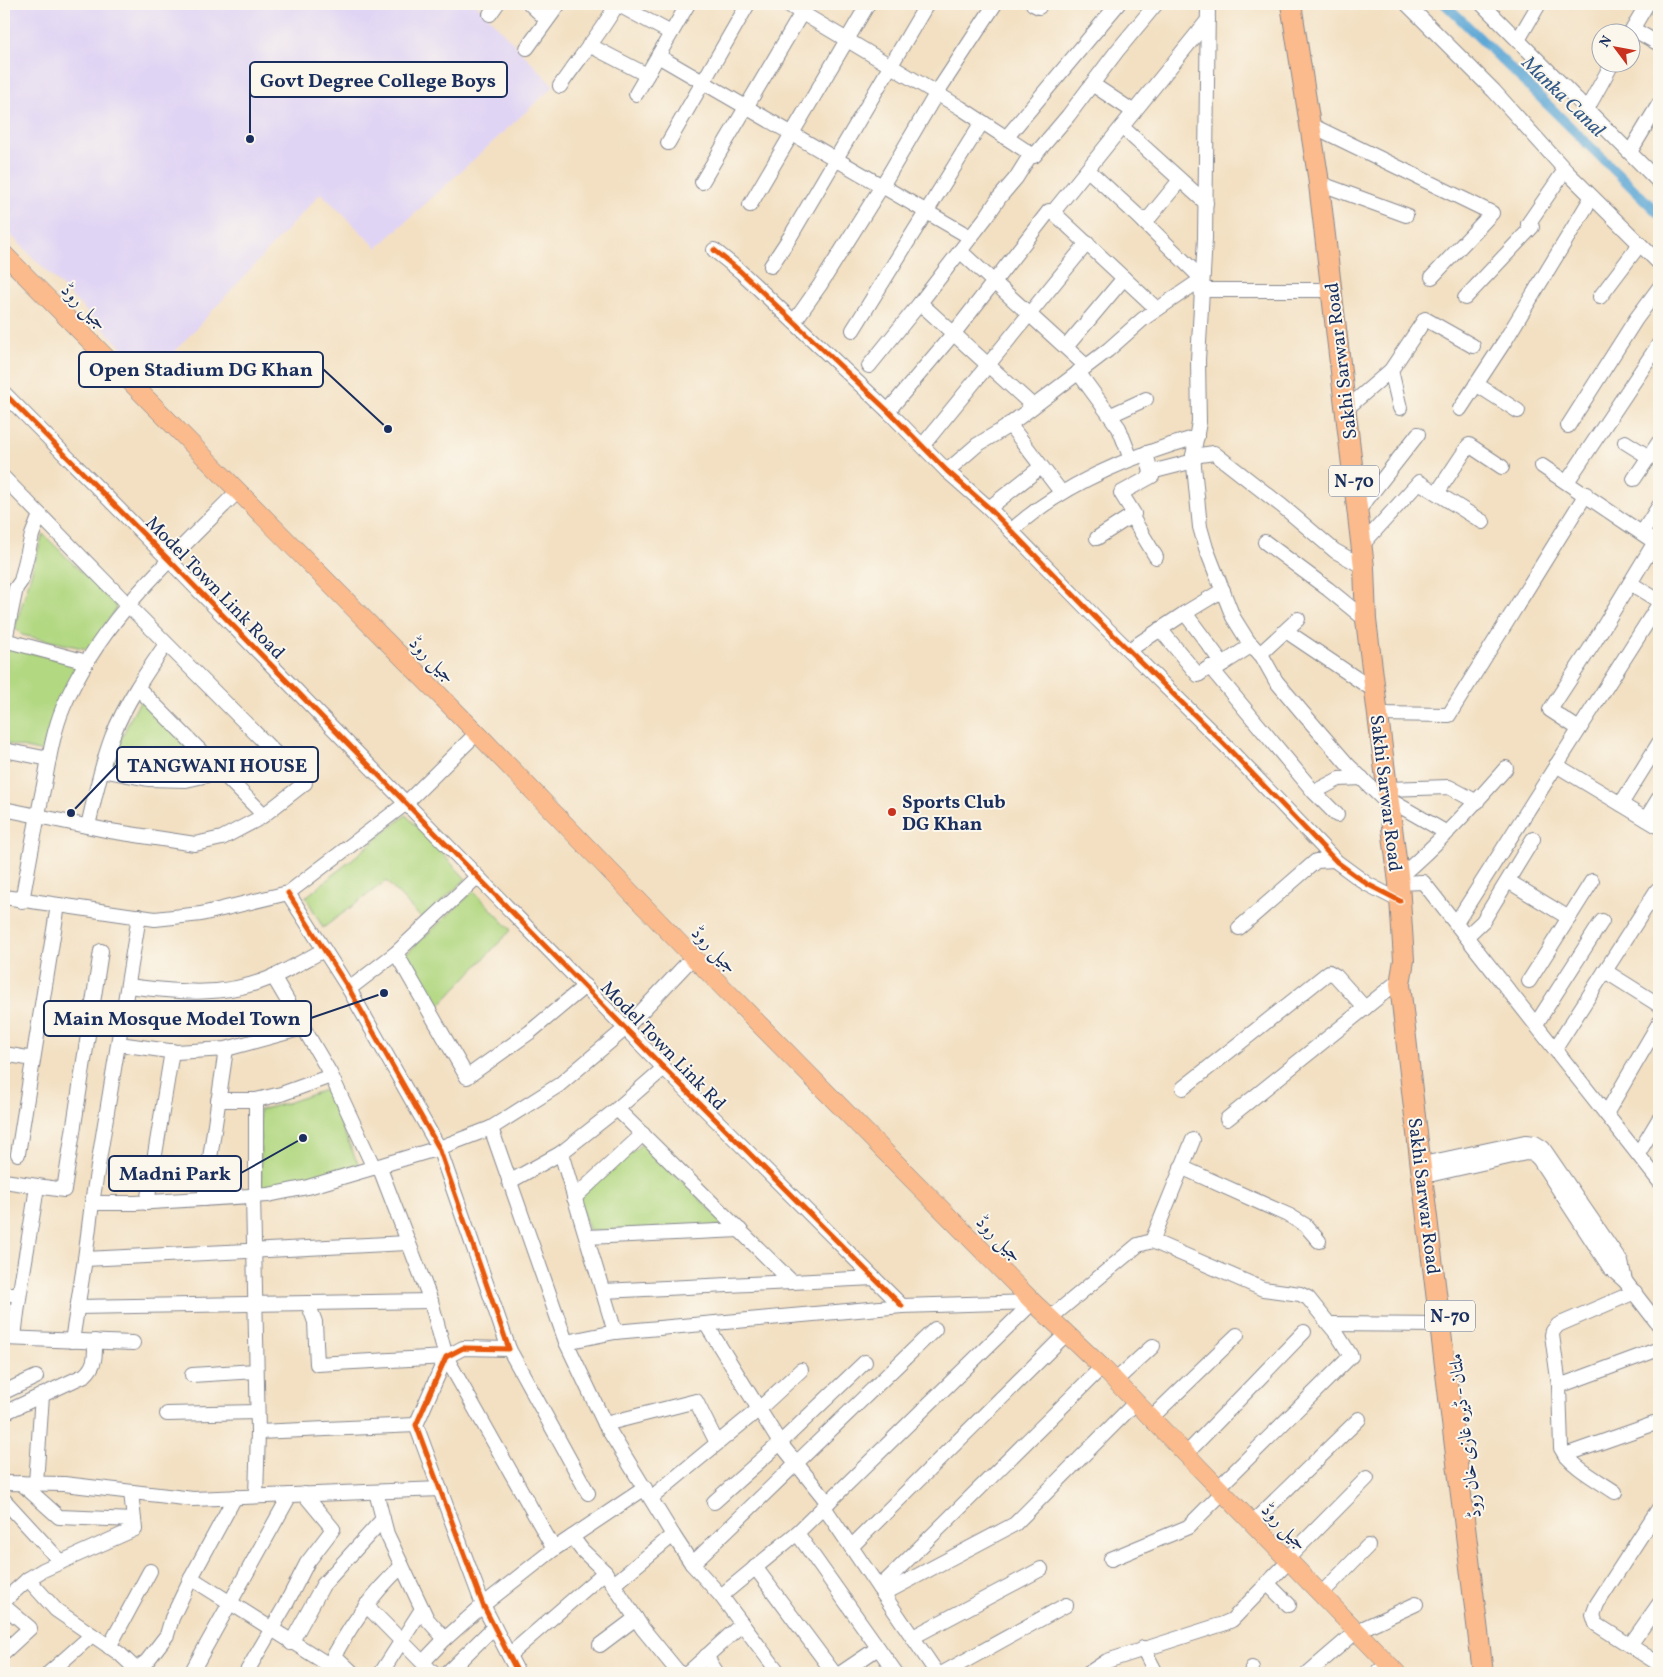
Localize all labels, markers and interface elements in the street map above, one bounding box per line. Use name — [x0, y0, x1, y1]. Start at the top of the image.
north arrow — [1590, 22, 1640, 72]
text: N — [1595, 33, 1617, 51]
water label: Manka Canal — [1514, 50, 1611, 144]
callout: Govt Degree College Boys — [250, 62, 507, 97]
text: Govt Degree College Boys — [260, 68, 496, 96]
street label: جیل روڈ — [54, 278, 113, 337]
street label: Sakhi Sarwar Road — [1319, 281, 1365, 441]
callout: Open Stadium DG Khan — [79, 352, 323, 387]
text: Open Stadium DG Khan — [89, 357, 313, 385]
road number: N-70 — [1329, 466, 1379, 496]
street label: Model Town Link Road — [139, 511, 290, 666]
street label: جیل روڈ — [402, 631, 461, 690]
street label: Sakhi Sarwar Road — [1362, 713, 1408, 873]
callout: TANGWANI HOUSE — [117, 747, 318, 782]
text: TANGWANI HOUSE — [127, 753, 307, 781]
place label: Sports Club DG Khan — [902, 790, 1006, 838]
marker: Sports Club DG Khan — [886, 806, 898, 818]
street label: جیل روڈ — [684, 921, 743, 980]
street label: Model Town Link Rd — [594, 976, 731, 1117]
callout: Main Mosque Model Town — [44, 1001, 311, 1036]
text: Main Mosque Model Town — [53, 1006, 301, 1034]
street label: Sakhi Sarwar Road — [1400, 1116, 1446, 1276]
callout: Madni Park — [109, 1156, 241, 1191]
text: Madni Park — [119, 1161, 231, 1189]
street label: جیل روڈ — [969, 1210, 1028, 1269]
road number: N-70 — [1425, 1300, 1475, 1332]
street label: ملتان - ڈیرہ غازی خان روڈ — [1443, 1352, 1489, 1520]
street label: جیل روڈ — [1254, 1498, 1313, 1557]

